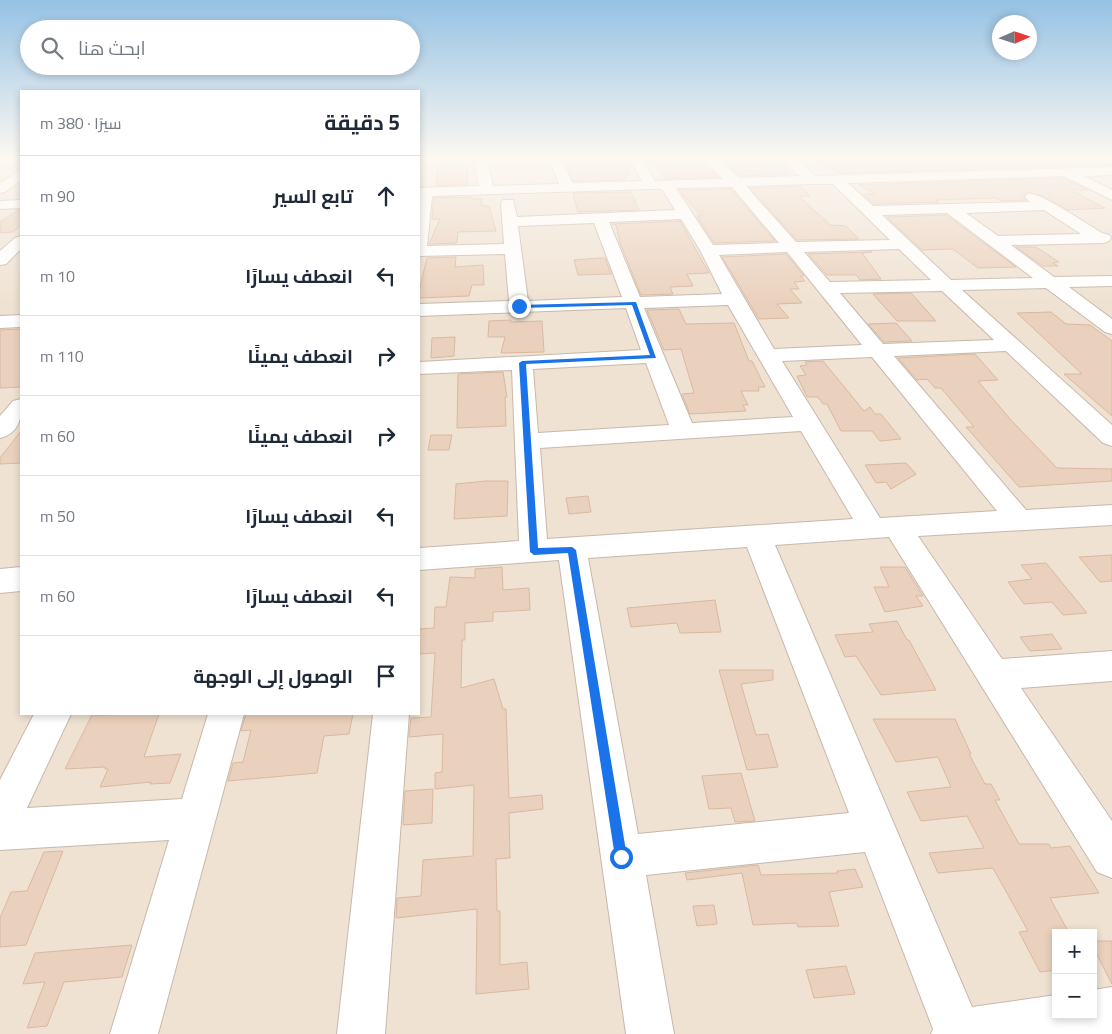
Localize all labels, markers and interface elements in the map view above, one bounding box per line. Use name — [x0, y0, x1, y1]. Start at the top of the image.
north arrow — [992, 15, 1037, 60]
search box — [20, 20, 420, 75]
text: ابحث هنا — [78, 33, 146, 62]
icon: search — [38, 34, 66, 62]
text: 5 دقيقة — [324, 106, 400, 138]
text: سيرًا · 380 m — [40, 111, 121, 135]
text: تابع السير — [273, 181, 353, 210]
icon: ahead — [372, 182, 400, 210]
text: 90 m — [40, 184, 75, 208]
text: انعطف يسارًا — [245, 261, 353, 290]
icon: left — [372, 262, 400, 290]
text: 10 m — [40, 264, 75, 288]
route end — [508, 295, 531, 318]
text: انعطف يمينًا — [248, 341, 353, 370]
icon: right — [372, 342, 400, 370]
text: 110 m — [40, 344, 84, 368]
text: انعطف يمينًا — [248, 421, 353, 450]
icon: right — [372, 422, 400, 450]
text: 60 m — [40, 424, 75, 448]
text: انعطف يسارًا — [245, 501, 353, 530]
icon: left — [372, 502, 400, 530]
text: 50 m — [40, 504, 75, 528]
text: انعطف يسارًا — [245, 581, 353, 610]
icon: left — [372, 582, 400, 610]
text: 60 m — [40, 584, 75, 608]
text: الوصول إلى الوجهة — [193, 661, 353, 690]
icon: arrive — [372, 662, 400, 690]
route start — [610, 846, 633, 869]
map controls — [1052, 929, 1097, 1019]
button: + — [1052, 929, 1097, 974]
button: − — [1052, 974, 1097, 1019]

